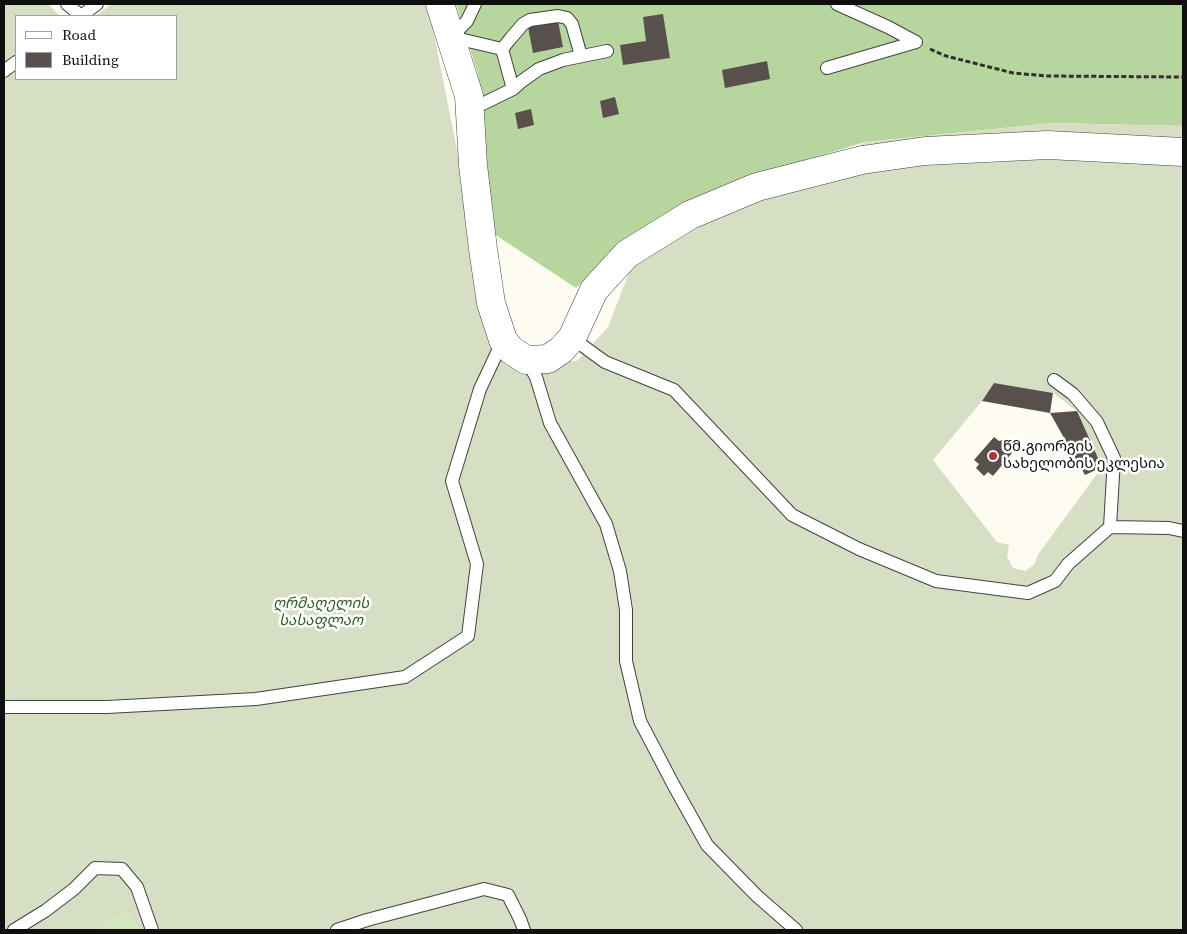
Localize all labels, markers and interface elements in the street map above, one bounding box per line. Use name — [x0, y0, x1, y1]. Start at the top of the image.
legend — [15, 15, 178, 80]
text: Road — [62, 24, 96, 45]
text: Building — [62, 49, 119, 70]
place label: წმ.გიორგის სახელობის ეკლესია — [1003, 438, 1165, 473]
marker: წმ.გიორგის სახელობის ეკლესია — [987, 450, 999, 462]
park label: ღრმაღელის სასაფლაო — [273, 595, 369, 630]

